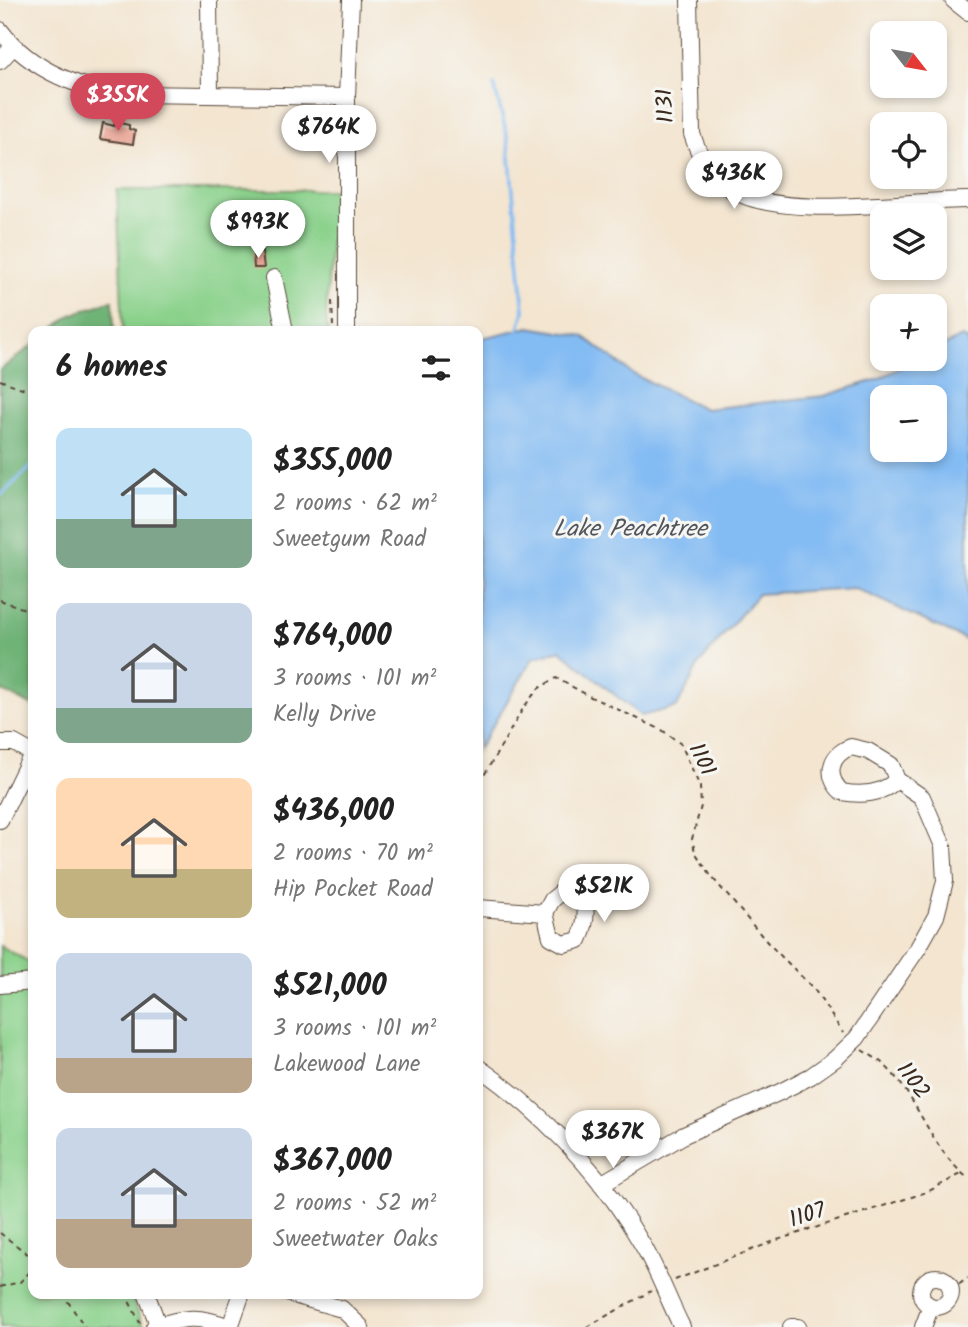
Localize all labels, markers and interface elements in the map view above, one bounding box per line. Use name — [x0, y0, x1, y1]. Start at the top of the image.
north arrow — [870, 21, 947, 98]
map controls — [870, 21, 947, 462]
pin: $355K — [69, 74, 167, 133]
text: $355K — [86, 78, 150, 114]
street label: 1131 — [647, 88, 685, 124]
pin: $764K — [280, 106, 378, 165]
text: $764K — [297, 110, 361, 146]
button: locate — [870, 112, 947, 189]
pin: $436K — [685, 152, 783, 211]
text: $436K — [701, 156, 767, 192]
pin: $993K — [209, 201, 307, 260]
button: layers — [870, 203, 947, 280]
text: $993K — [226, 205, 290, 241]
button: + — [870, 294, 947, 371]
text: 6 homes — [56, 344, 168, 392]
icon: filters — [417, 349, 455, 387]
button: − — [870, 385, 947, 462]
text: $355,000 — [273, 438, 392, 486]
icon: home — [112, 456, 196, 540]
text: 2 rooms · 62 m² — [273, 486, 437, 522]
water label: Lake Peachtree — [553, 510, 709, 549]
text: Sweetgum Road — [273, 522, 426, 558]
text: $764,000 — [273, 613, 392, 661]
icon: home — [112, 631, 196, 715]
text: 3 rooms · 101 m² — [273, 661, 436, 697]
text: Kelly Drive — [273, 697, 376, 733]
street label: 1101 — [678, 737, 725, 783]
text: $436,000 — [273, 788, 394, 836]
icon: home — [112, 806, 196, 890]
text: 2 rooms · 70 m² — [273, 836, 433, 872]
pin: $521K — [555, 864, 653, 924]
text: $521K — [574, 869, 634, 905]
text: Hip Pocket Road — [273, 872, 433, 908]
text: $521,000 — [273, 963, 387, 1011]
icon: home — [112, 981, 196, 1065]
text: 3 rooms · 101 m² — [273, 1011, 436, 1047]
text: Lakewood Lane — [273, 1047, 420, 1083]
street label: 1102 — [886, 1055, 938, 1108]
pin: $367K — [564, 1110, 662, 1170]
text: $367K — [581, 1115, 645, 1151]
text: $367,000 — [273, 1138, 392, 1186]
icon: home — [112, 1156, 196, 1240]
text: 2 rooms · 52 m² — [273, 1186, 436, 1222]
street label: 1107 — [785, 1193, 832, 1239]
text: Sweetwater Oaks — [273, 1222, 438, 1258]

